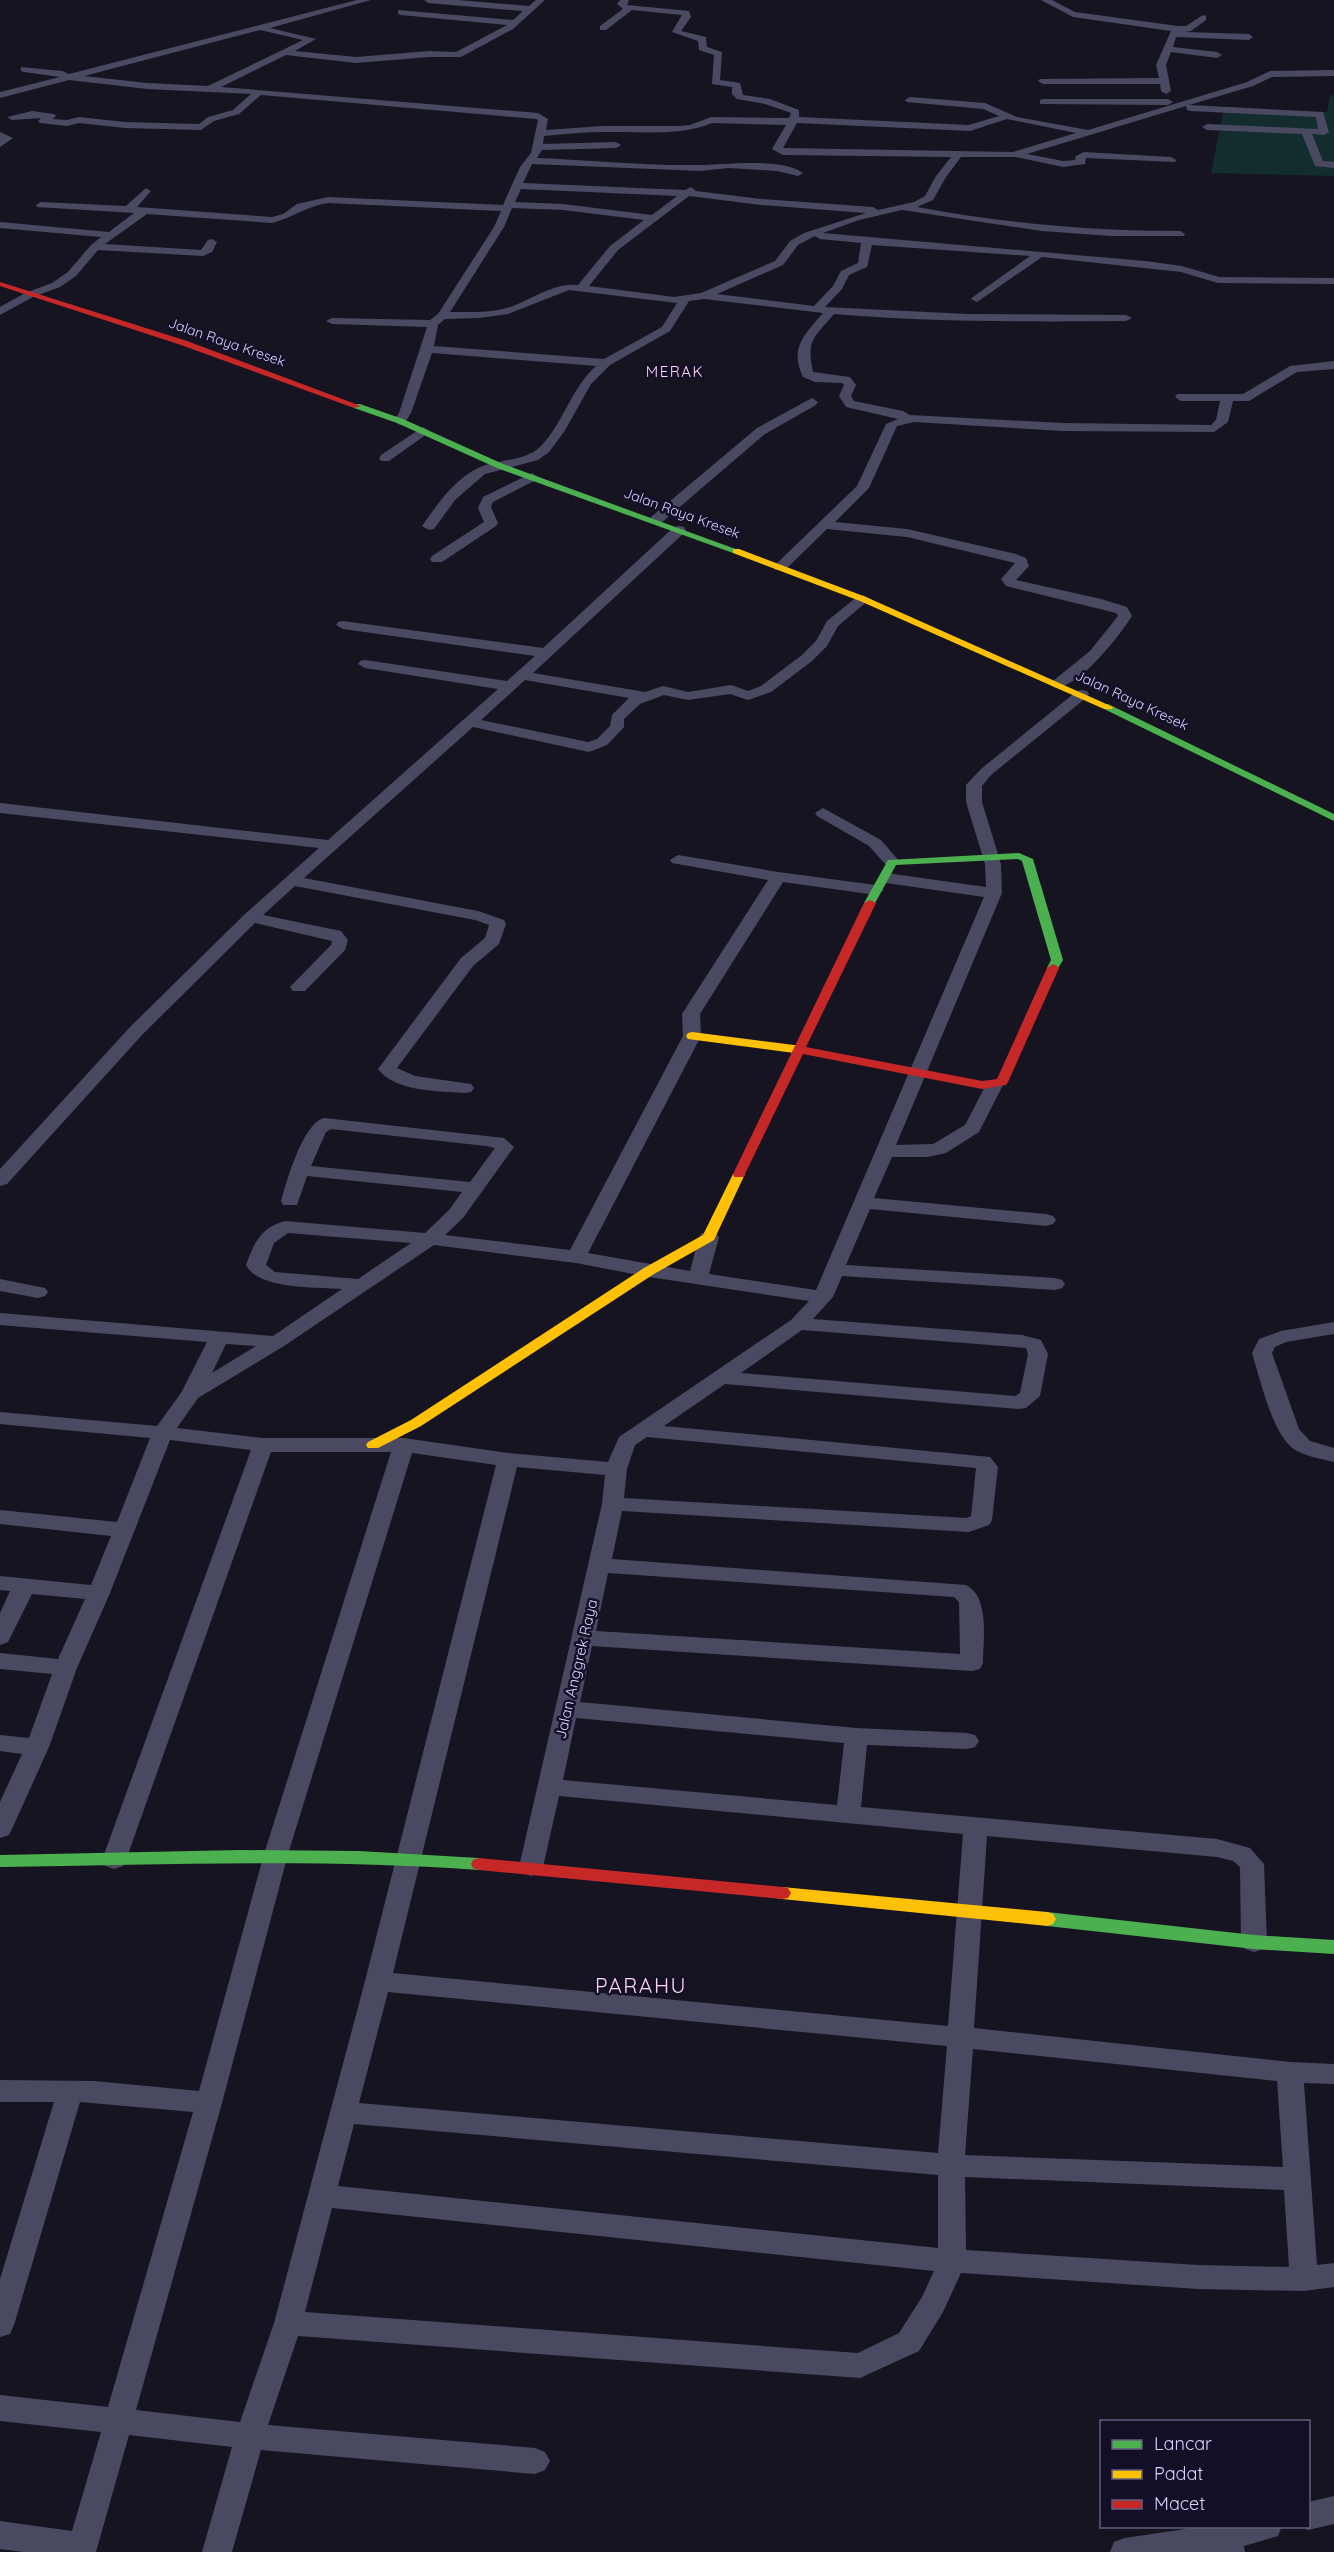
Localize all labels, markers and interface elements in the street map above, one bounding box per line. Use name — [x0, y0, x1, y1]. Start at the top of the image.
street label: Jalan Raya Kresek — [166, 314, 288, 370]
district label: MERAK — [646, 362, 704, 381]
street label: Jalan Raya Kresek — [621, 484, 743, 542]
street label: Jalan Raya Kresek — [1073, 666, 1191, 734]
street label: Jalan Anggrek Raya — [551, 1597, 601, 1741]
district label: PARAHU — [595, 1972, 687, 1998]
legend — [1100, 2420, 1310, 2528]
text: Lancar — [1154, 2432, 1212, 2455]
text: Padat — [1154, 2462, 1203, 2485]
text: Macet — [1154, 2492, 1205, 2515]

